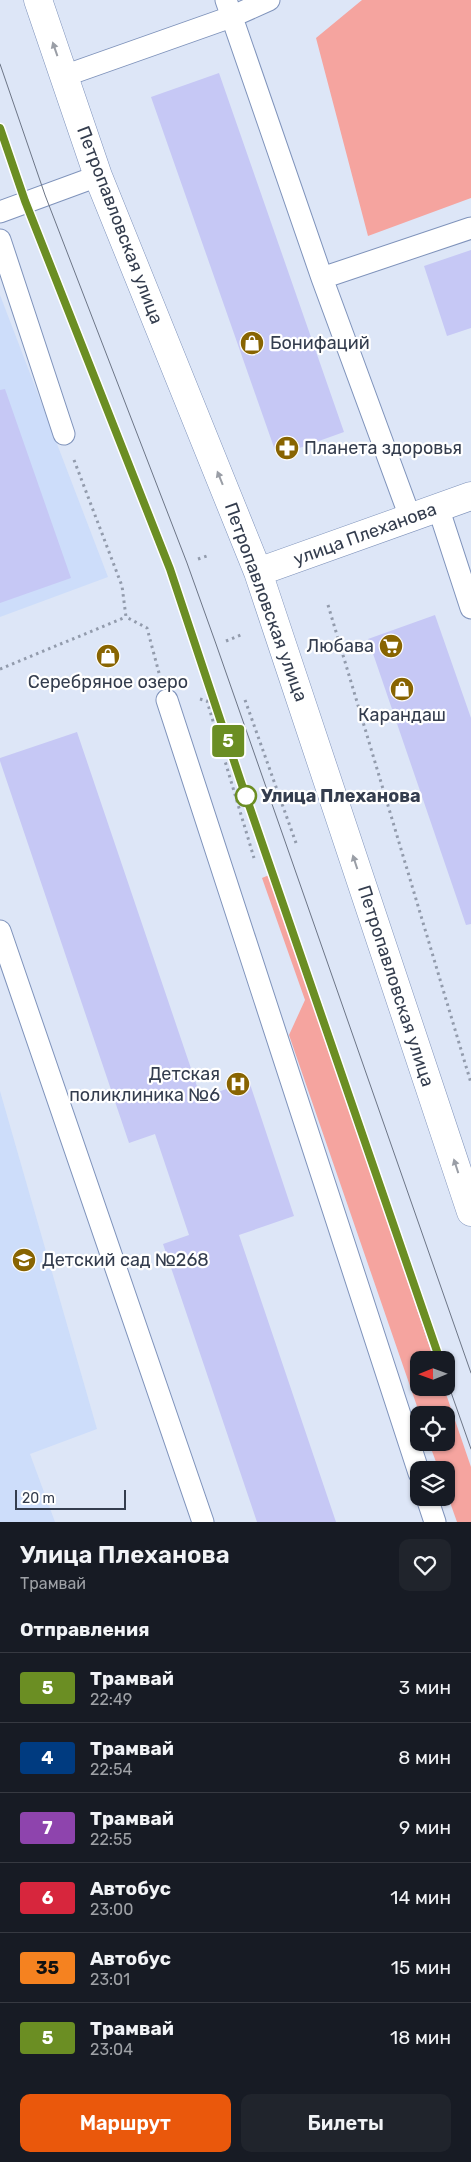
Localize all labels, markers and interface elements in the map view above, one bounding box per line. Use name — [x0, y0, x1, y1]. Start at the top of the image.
one-way arrow — [51, 42, 58, 57]
street label: Петропавловская улица — [72, 123, 168, 327]
shop icon: Бонифаций — [239, 330, 265, 356]
place label: Бонифаций — [270, 332, 370, 354]
pharmacy icon: Планета здоровья — [274, 435, 300, 461]
place label: Планета здоровья — [304, 437, 462, 459]
one-way arrow — [216, 471, 224, 486]
street label: улица Плеханова — [291, 498, 439, 570]
street label: Петропавловская улица — [220, 499, 312, 705]
supermarket icon: Любава — [378, 633, 404, 659]
place label: Любава — [307, 635, 374, 657]
shop icon: Серебряное озеро — [95, 643, 121, 669]
place label: Серебряное озеро — [28, 671, 188, 693]
shop icon: Карандаш — [389, 676, 415, 702]
place label: Карандаш — [358, 704, 446, 726]
line badge: 5 — [212, 725, 244, 757]
text: 5 — [222, 730, 234, 752]
marker: Улица Плеханова — [235, 785, 257, 807]
place label: Улица Плеханова — [261, 785, 421, 807]
one-way arrow — [351, 855, 358, 870]
street label: Петропавловская улица — [353, 883, 439, 1089]
place label: Детская поликлиника №6 — [69, 1063, 220, 1106]
hospital icon: Детская поликлиника №6 — [225, 1071, 251, 1097]
one-way arrow — [451, 1158, 459, 1173]
school or university icon: Детский сад №268 — [11, 1247, 37, 1273]
place label: Детский сад №268 — [42, 1249, 209, 1271]
north arrow — [410, 1351, 455, 1396]
map controls — [410, 1351, 455, 1506]
button: locate — [410, 1406, 455, 1451]
button: layers — [410, 1461, 455, 1506]
scale bar — [15, 1487, 126, 1510]
text: 20 m — [22, 1490, 55, 1507]
button: heart — [399, 1539, 451, 1591]
text: Улица Плеханова — [20, 1541, 230, 1569]
text: Трамвай — [20, 1574, 86, 1593]
text: Отправления — [20, 1618, 150, 1641]
text: Трамвай — [90, 1667, 174, 1690]
text: 3 мин — [399, 1676, 451, 1699]
text: 5 — [42, 1677, 53, 1699]
text: 22:49 — [90, 1690, 132, 1709]
text: Трамвай — [90, 1737, 174, 1760]
text: 8 мин — [398, 1746, 451, 1769]
text: 4 — [41, 1747, 54, 1769]
text: 22:54 — [90, 1760, 132, 1779]
text: Трамвай — [90, 1807, 174, 1830]
text: 9 мин — [399, 1816, 451, 1839]
text: 7 — [42, 1817, 53, 1839]
text: 22:55 — [90, 1830, 132, 1849]
text: Автобус — [90, 1877, 171, 1900]
text: 14 мин — [390, 1886, 451, 1909]
text: 6 — [42, 1887, 53, 1909]
text: 23:00 — [90, 1900, 133, 1919]
text: Автобус — [90, 1947, 171, 1970]
text: 15 мин — [391, 1956, 451, 1979]
text: 35 — [36, 1957, 59, 1979]
text: 23:01 — [90, 1970, 130, 1989]
text: Трамвай — [90, 2017, 174, 2040]
text: 18 мин — [390, 2026, 451, 2049]
text: 5 — [42, 2027, 53, 2049]
text: 23:04 — [90, 2040, 133, 2059]
button: Маршрут — [20, 2094, 231, 2152]
button: Билеты — [241, 2094, 451, 2152]

